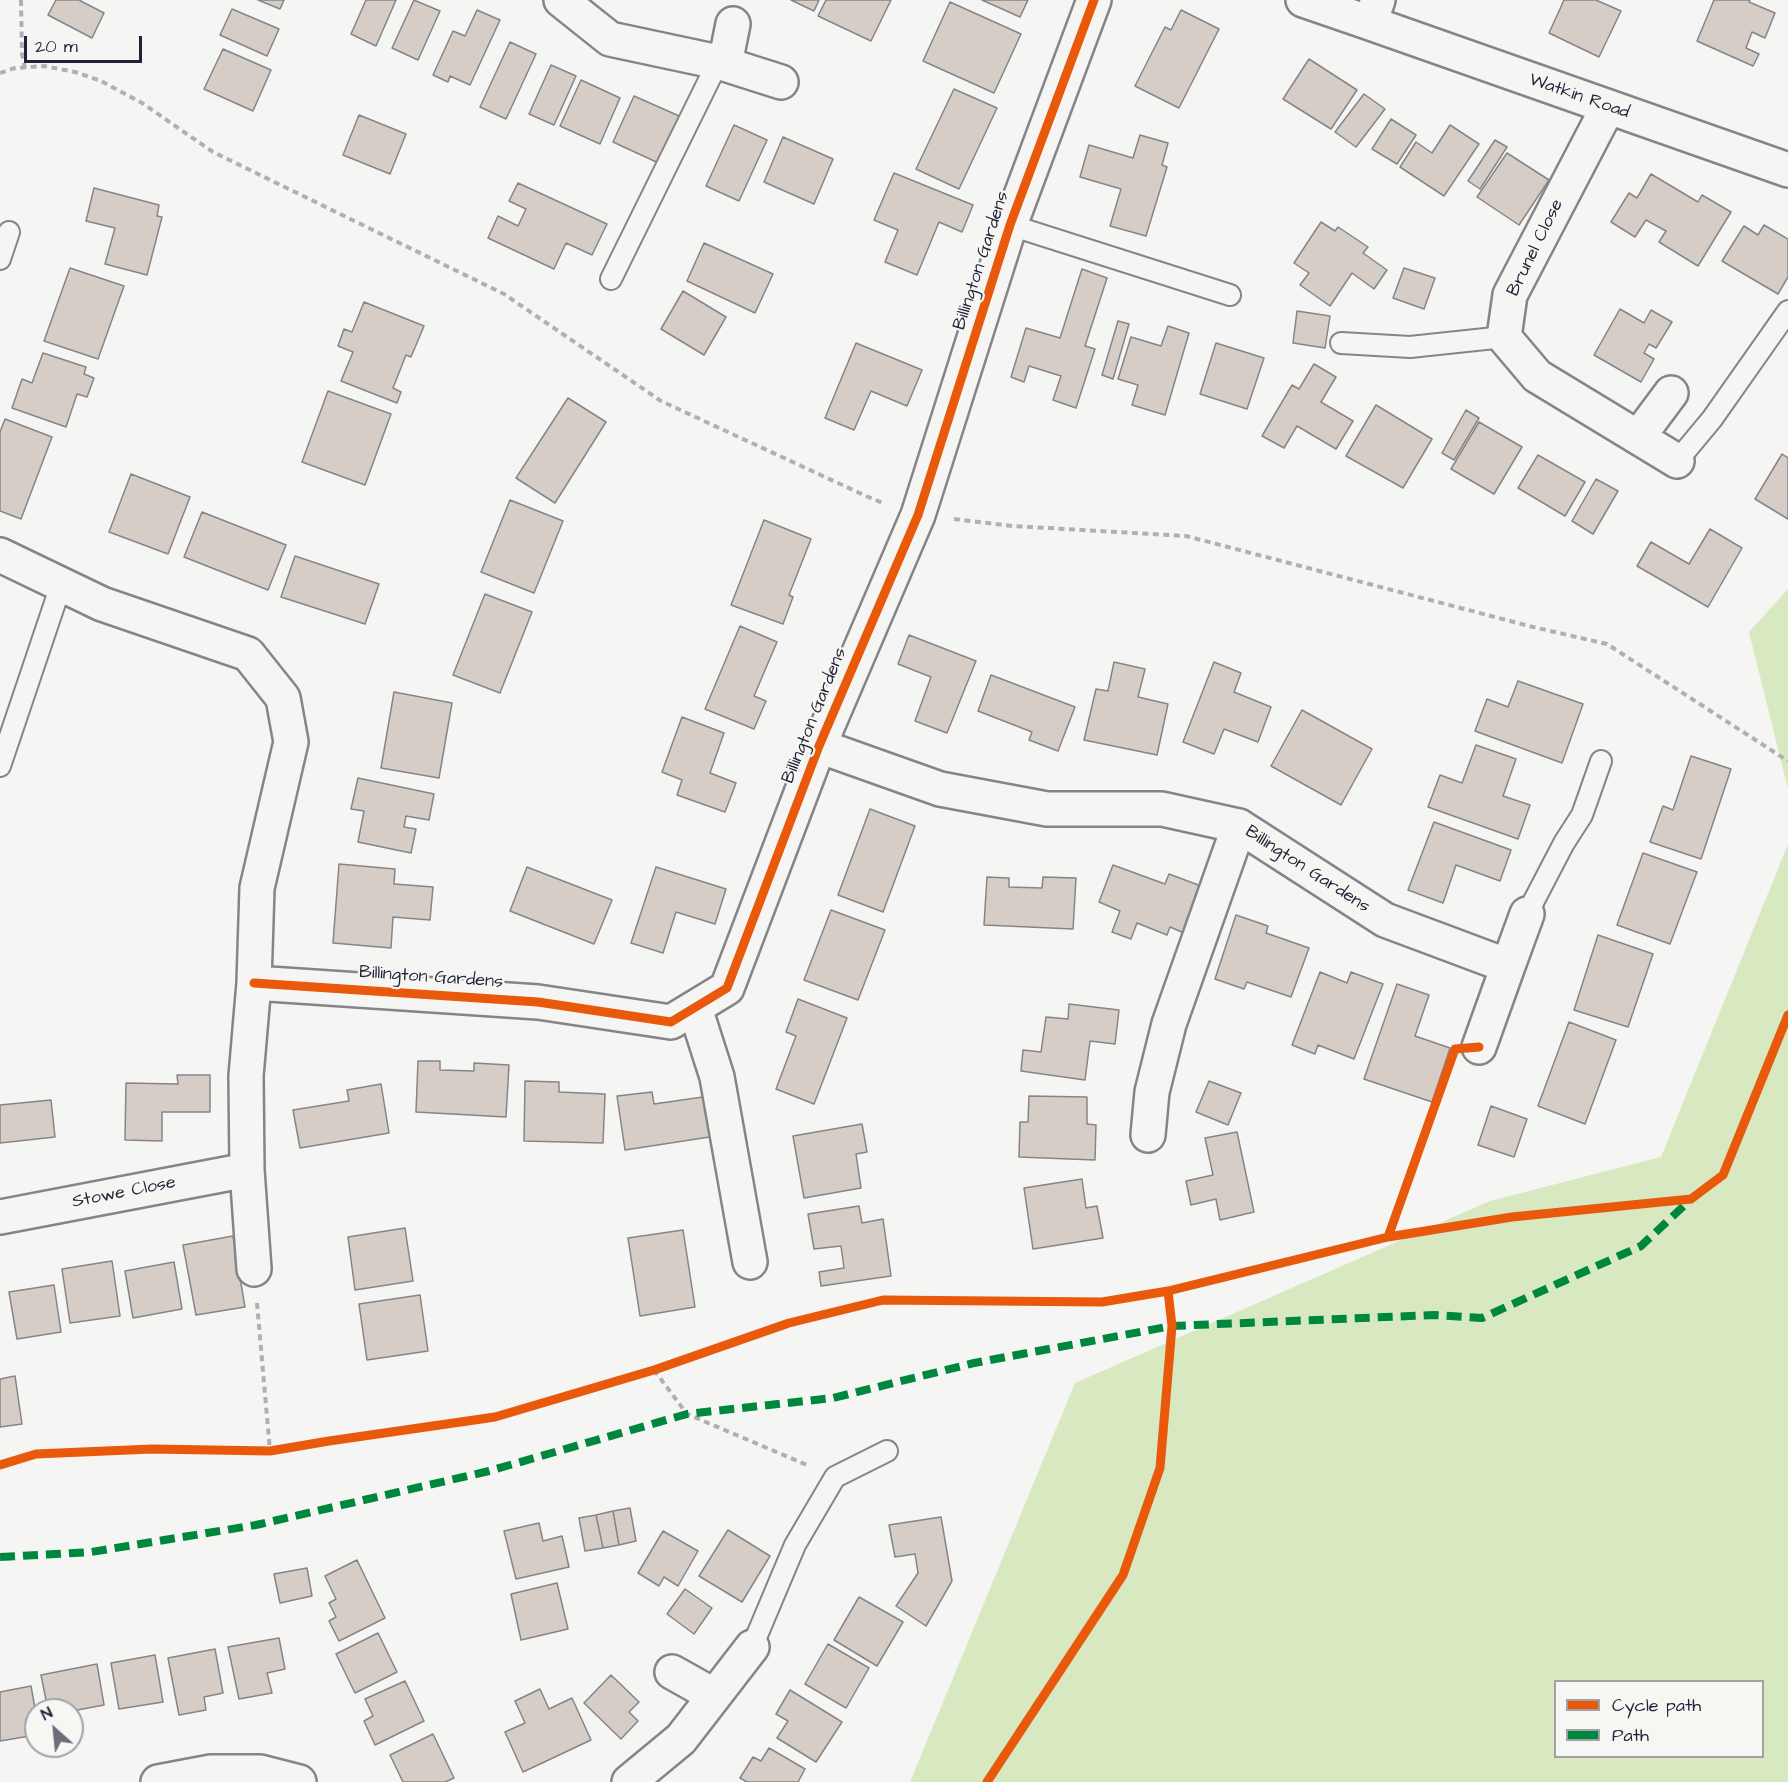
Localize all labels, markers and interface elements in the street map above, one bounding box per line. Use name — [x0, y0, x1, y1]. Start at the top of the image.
scale bar — [27, 24, 146, 62]
text: 20 m — [35, 34, 78, 59]
street label: Watkin Road — [1526, 70, 1632, 124]
street label: Billington Gardens — [949, 189, 1015, 333]
street label: Brunel Close — [1503, 196, 1569, 300]
street label: Billington Gardens — [778, 645, 852, 787]
street label: Billington Gardens — [1241, 822, 1373, 918]
street label: Billington Gardens — [358, 962, 504, 994]
street label: Stowe Close — [70, 1172, 178, 1214]
legend — [1554, 1680, 1764, 1758]
text: Cycle path — [1612, 1693, 1701, 1718]
north arrow — [24, 1698, 84, 1758]
text: N — [37, 1702, 56, 1726]
text: Path — [1612, 1723, 1649, 1748]

